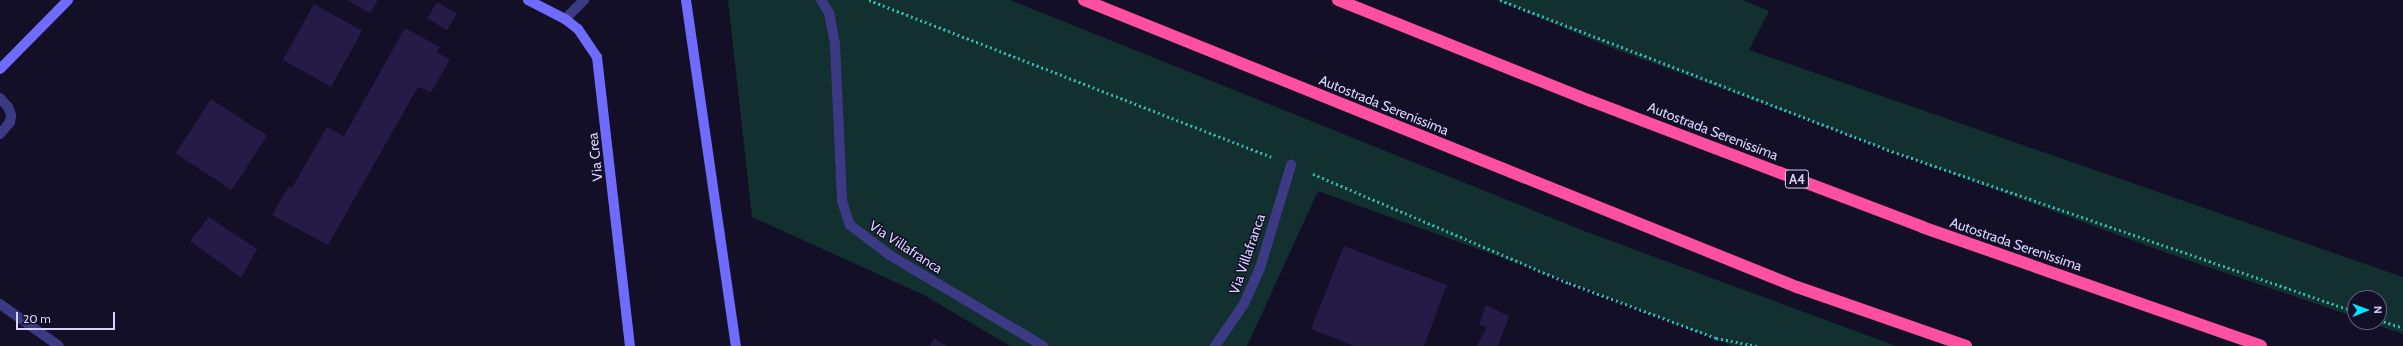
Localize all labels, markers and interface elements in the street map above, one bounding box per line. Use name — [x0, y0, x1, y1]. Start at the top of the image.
street label: Autostrada Serenissima — [1317, 71, 1451, 139]
street label: Autostrada Serenissima — [1645, 98, 1781, 164]
street label: Via Crea — [584, 132, 606, 182]
road number: A4 — [1784, 168, 1810, 190]
street label: Via Villafranca — [1225, 212, 1269, 296]
street label: Autostrada Serenissima — [1948, 214, 2084, 274]
street label: Via Villafranca — [866, 217, 946, 277]
north arrow — [2347, 290, 2387, 330]
scale bar — [18, 304, 117, 330]
text: N — [2371, 306, 2385, 314]
text: 20 m — [23, 311, 51, 326]

